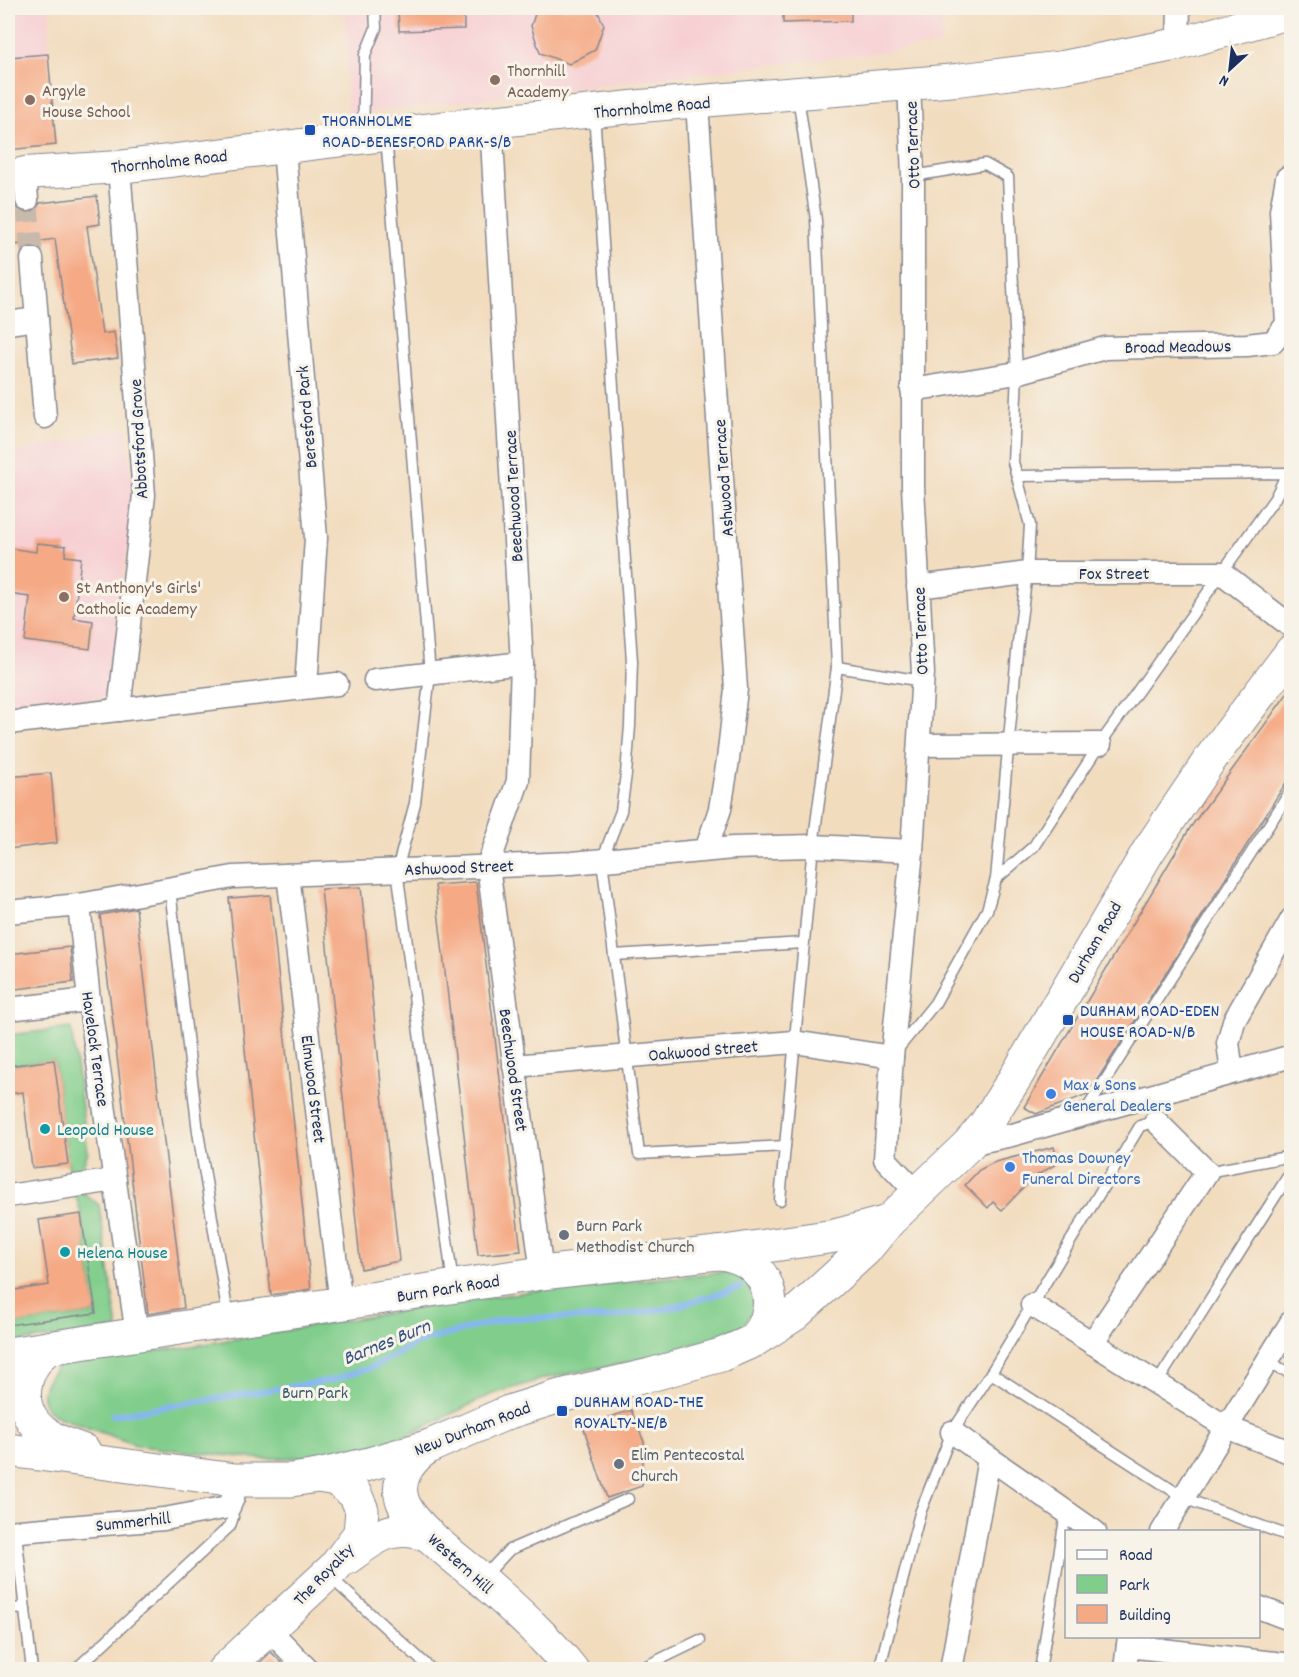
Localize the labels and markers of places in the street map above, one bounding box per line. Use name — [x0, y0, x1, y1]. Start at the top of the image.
place label: Thornhill Academy — [507, 60, 569, 106]
marker: Thornhill Academy — [488, 73, 502, 87]
place label: Argyle House School — [42, 80, 131, 126]
marker: Argyle House School — [23, 93, 37, 107]
place label: THORNHOLME ROAD-BERESFORD PARK-S/B — [322, 110, 511, 156]
marker: THORNHOLME ROAD-BERESFORD PARK-S/B — [303, 123, 317, 137]
place label: St Anthony's Girls' Catholic Academy — [76, 577, 201, 623]
marker: St Anthony's Girls' Catholic Academy — [57, 590, 71, 604]
place label: DURHAM ROAD-EDEN HOUSE ROAD-N/B — [1080, 1000, 1219, 1046]
marker: DURHAM ROAD-EDEN HOUSE ROAD-N/B — [1061, 1013, 1075, 1027]
place label: Max & Sons General Dealers — [1063, 1074, 1172, 1120]
marker: Max & Sons General Dealers — [1044, 1087, 1058, 1101]
place label: Leopold House — [57, 1119, 154, 1144]
marker: Leopold House — [38, 1122, 52, 1136]
place label: Thomas Downey Funeral Directors — [1022, 1147, 1141, 1193]
marker: Thomas Downey Funeral Directors — [1003, 1160, 1017, 1174]
place label: Burn Park Methodist Church — [576, 1215, 695, 1261]
marker: Burn Park Methodist Church — [557, 1228, 571, 1242]
place label: Helena House — [77, 1242, 168, 1267]
marker: Helena House — [58, 1245, 72, 1259]
place label: DURHAM ROAD-THE ROYALTY-NE/B — [574, 1391, 703, 1437]
marker: DURHAM ROAD-THE ROYALTY-NE/B — [555, 1404, 569, 1418]
place label: Elim Pentecostal Church — [631, 1444, 745, 1490]
marker: Elim Pentecostal Church — [612, 1457, 626, 1471]

